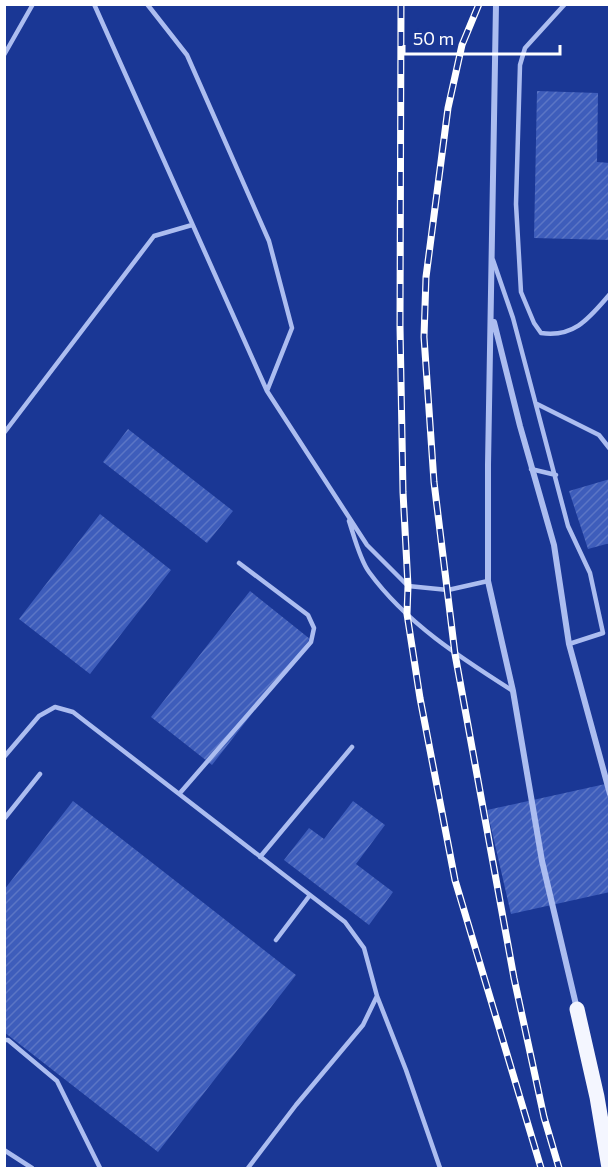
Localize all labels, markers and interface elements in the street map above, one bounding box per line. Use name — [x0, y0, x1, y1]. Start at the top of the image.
scale bar — [404, 18, 560, 56]
text: 50 m — [413, 27, 454, 49]

